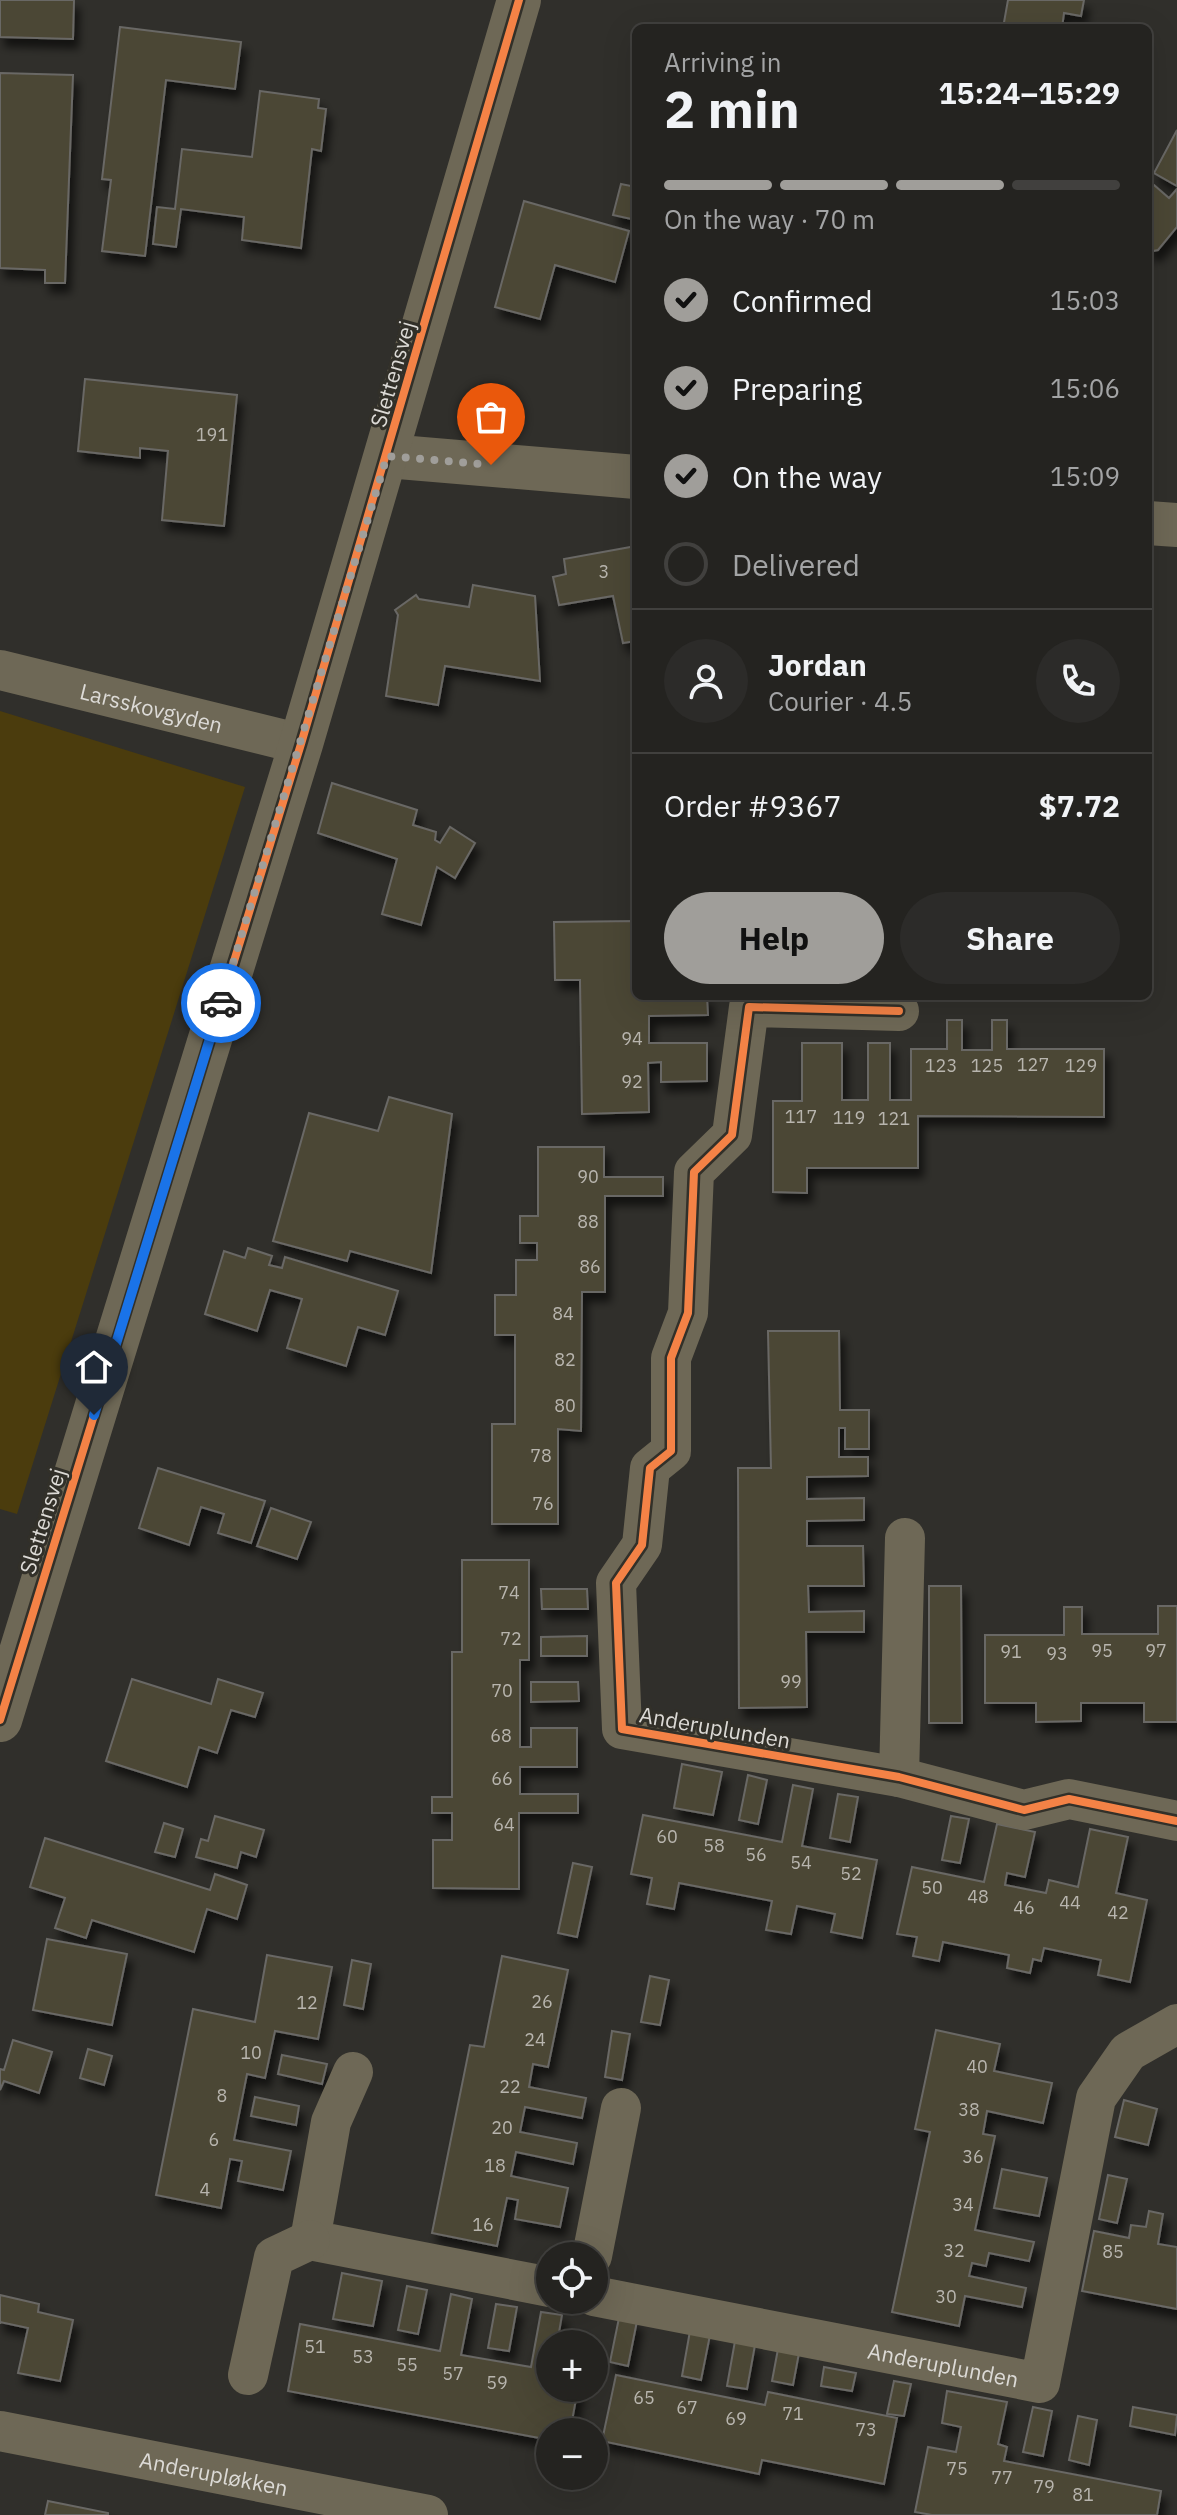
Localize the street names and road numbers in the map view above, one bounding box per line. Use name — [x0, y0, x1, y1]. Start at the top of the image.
street label: Slettensvej — [363, 318, 421, 430]
street label: Larsskovgyden — [77, 676, 226, 739]
street label: Slettensvej — [12, 1465, 72, 1577]
street label: Anderuplunden — [637, 1699, 793, 1755]
street label: Anderuplunden — [865, 2335, 1021, 2393]
street label: Anderupløkken — [137, 2444, 291, 2502]

